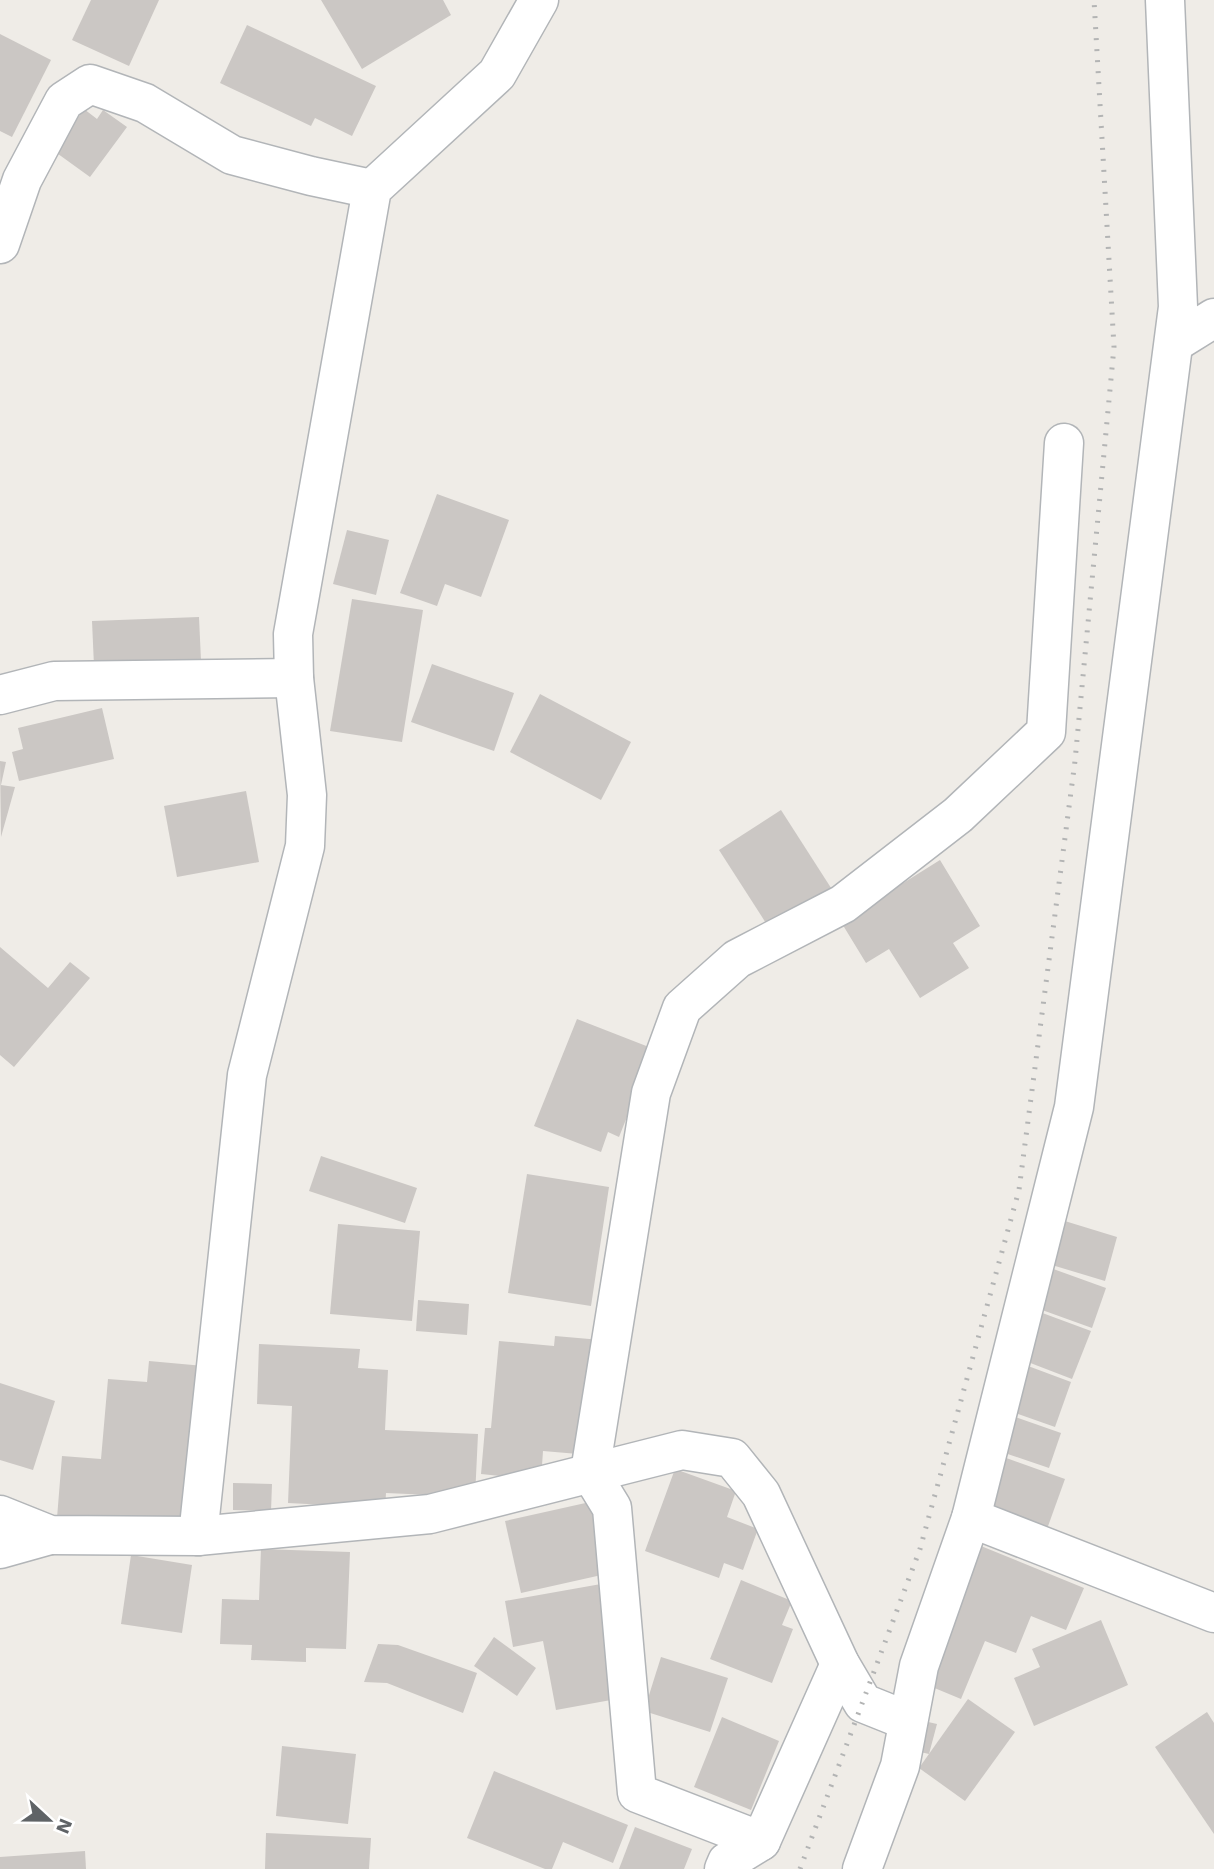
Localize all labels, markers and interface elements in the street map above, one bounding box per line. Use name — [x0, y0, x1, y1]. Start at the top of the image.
north arrow — [14, 1785, 84, 1855]
text: N — [51, 1815, 78, 1837]

